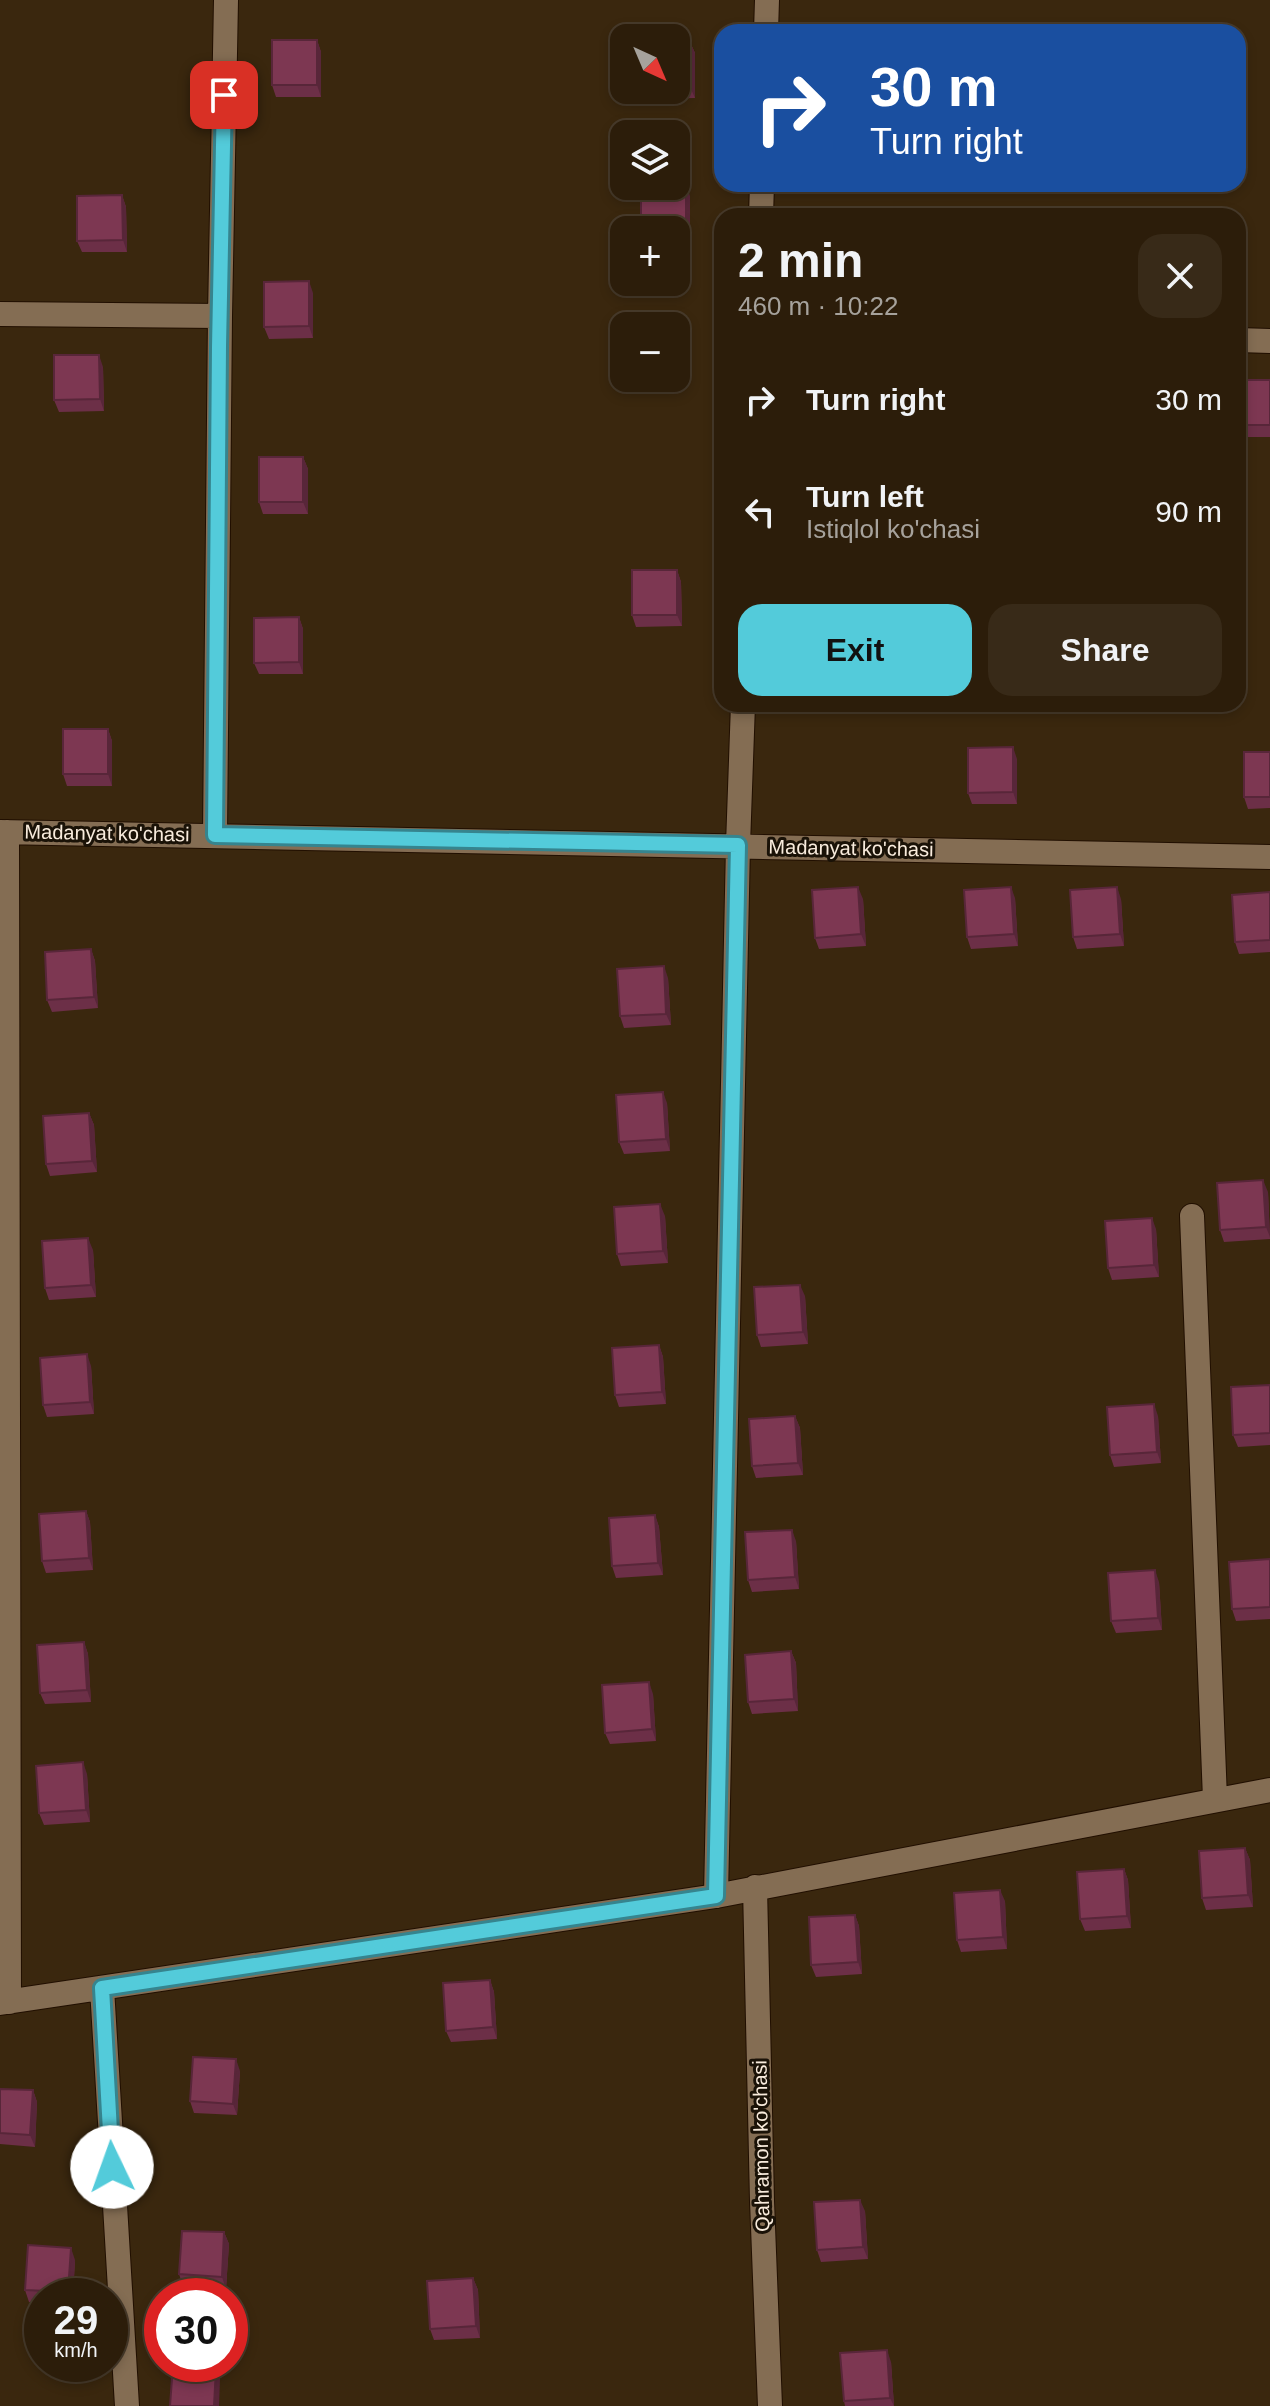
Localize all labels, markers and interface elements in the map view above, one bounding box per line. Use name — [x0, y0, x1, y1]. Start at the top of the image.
north arrow — [610, 24, 690, 104]
map controls — [610, 24, 690, 392]
text: 30 m — [870, 55, 998, 118]
icon: right — [738, 56, 842, 160]
pin — [190, 61, 258, 129]
icon: arrive — [202, 73, 246, 117]
button: layers — [610, 120, 690, 200]
text: Turn right — [870, 121, 1023, 162]
button: + — [610, 216, 690, 296]
text: 2 min — [738, 234, 863, 287]
button: close — [1138, 234, 1222, 318]
text: 460 m · 10:22 — [738, 291, 898, 321]
button: − — [610, 312, 690, 392]
icon: right — [738, 378, 782, 422]
text: Turn right — [806, 383, 945, 416]
text: 30 m — [1155, 383, 1222, 416]
text: Turn left — [806, 480, 924, 513]
icon: left — [738, 490, 782, 534]
text: 90 m — [1155, 495, 1222, 528]
text: Istiqlol ko'chasi — [806, 514, 980, 544]
button: Exit — [738, 604, 972, 696]
button: Share — [988, 604, 1222, 696]
street label: Madanyat ko'chasi — [24, 821, 190, 845]
street label: Madanyat ko'chasi — [768, 836, 934, 860]
street label: Qahramon ko'chasi — [749, 2060, 773, 2232]
position arrow — [70, 2125, 154, 2209]
speed limit sign: 30 — [144, 2278, 248, 2382]
text: 29 — [54, 2298, 98, 2342]
text: km/h — [54, 2339, 98, 2361]

